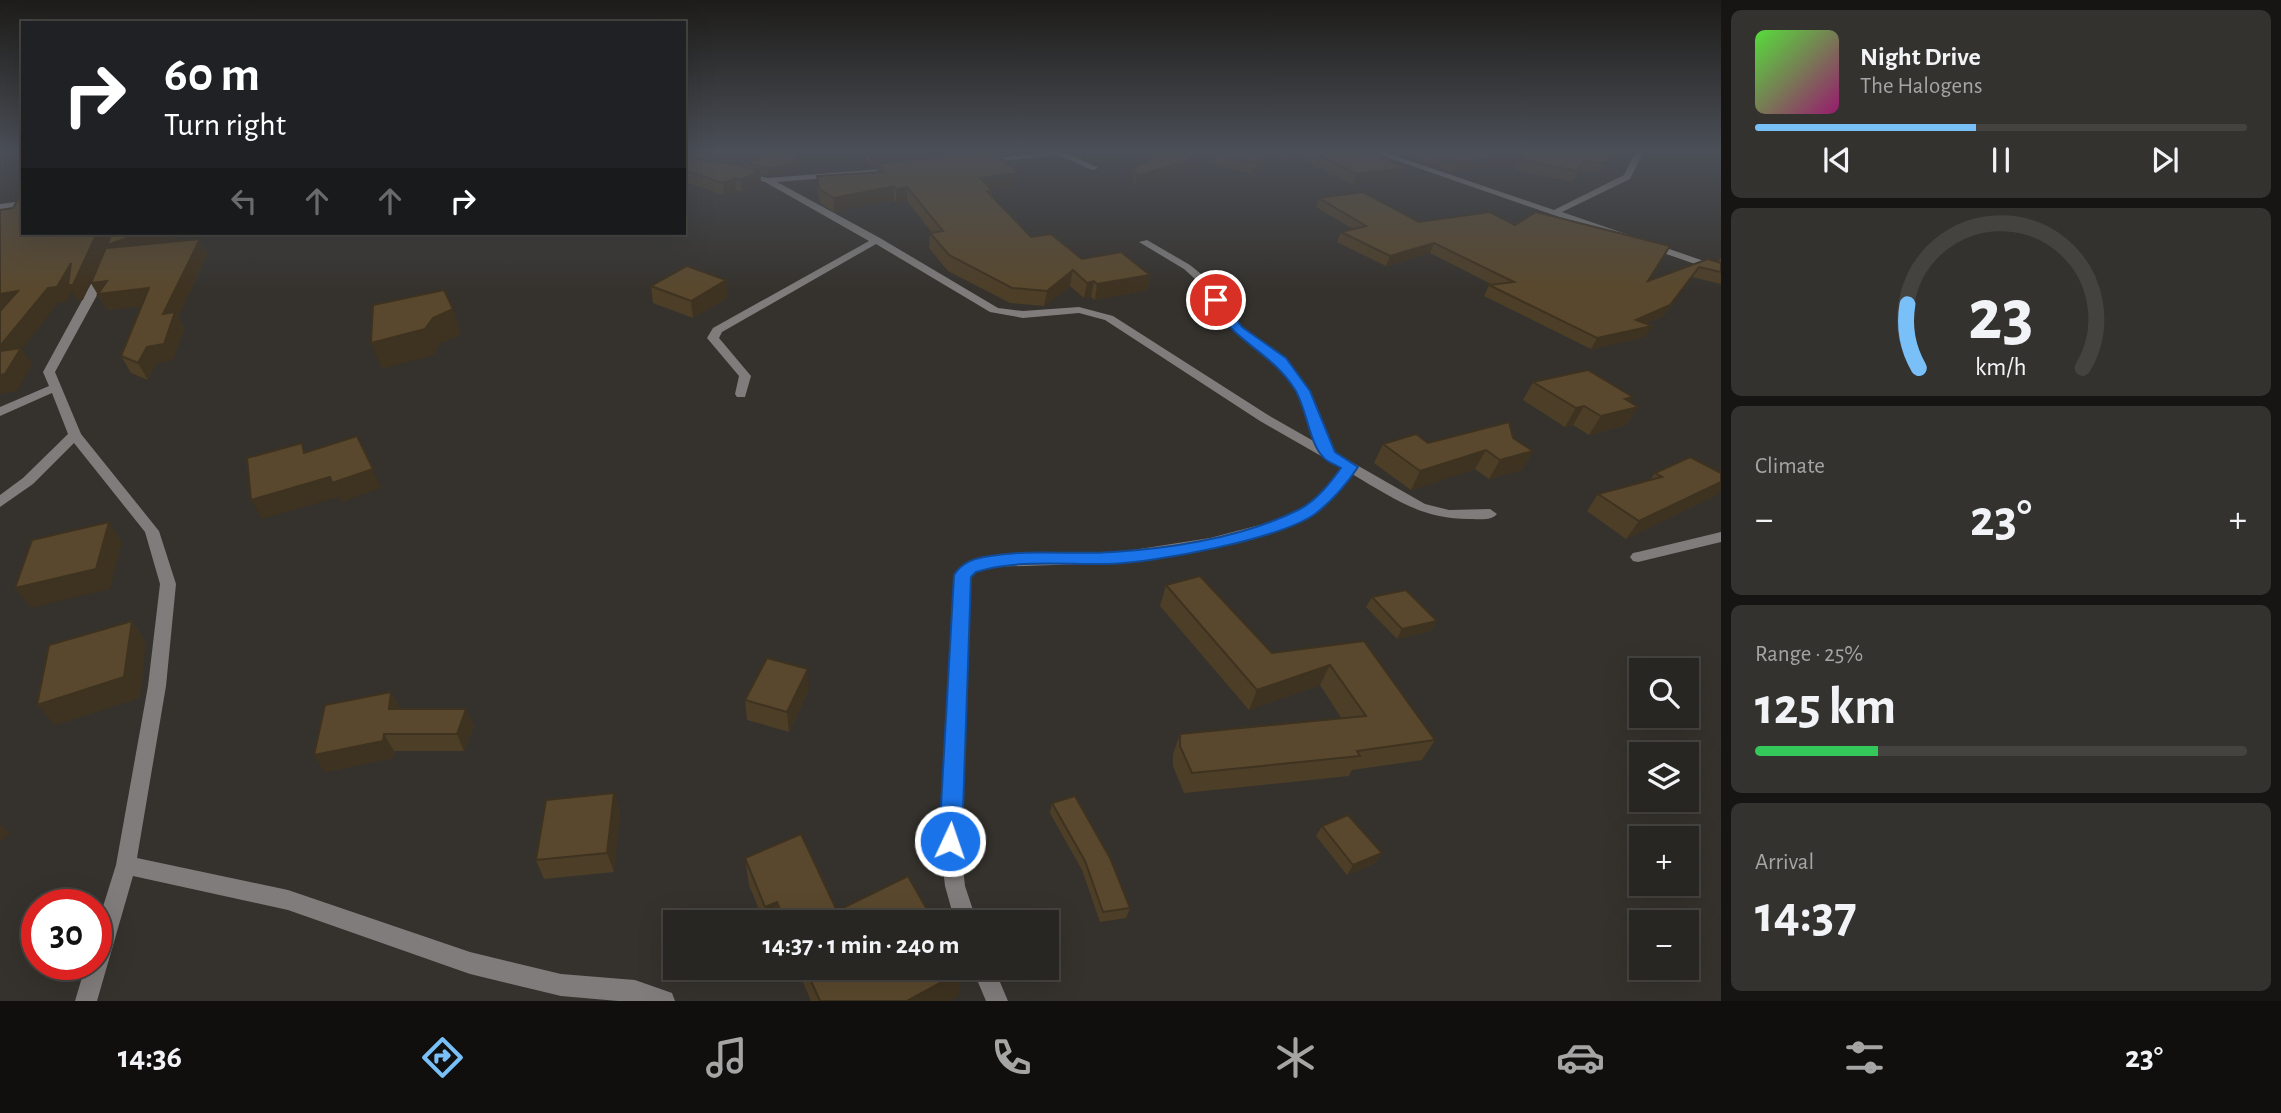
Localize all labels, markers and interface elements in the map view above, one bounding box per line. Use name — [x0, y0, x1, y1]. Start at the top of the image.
text: Night Drive — [1860, 44, 1981, 70]
icon: right — [49, 49, 140, 140]
text: 60 m — [164, 51, 260, 100]
text: The Halogens — [1860, 75, 1982, 98]
text: Turn right — [164, 109, 286, 141]
icon: previous — [1818, 141, 1856, 179]
icon: pause — [1982, 141, 2020, 179]
icon: next — [2146, 141, 2184, 179]
icon: left — [225, 182, 263, 220]
icon: ahead — [298, 182, 336, 220]
icon: ahead — [371, 182, 409, 220]
icon: right — [444, 182, 482, 220]
pin — [1186, 270, 1246, 330]
icon: arrive — [1197, 281, 1235, 319]
text: 23 — [1968, 281, 2034, 354]
text: km/h — [1975, 355, 2027, 380]
text: Climate — [1755, 455, 1825, 478]
text: 23° — [1970, 493, 2032, 545]
text: − — [1755, 501, 1773, 539]
text: + — [2229, 501, 2247, 539]
text: Range · 25% — [1755, 643, 1863, 666]
map controls — [1629, 658, 1699, 980]
button: search — [1629, 658, 1699, 728]
text: 125 km — [1755, 681, 1896, 733]
button: layers — [1629, 742, 1699, 812]
position arrow — [913, 804, 987, 878]
button: + — [1629, 826, 1699, 896]
text: Arrival — [1755, 851, 1814, 874]
speed limit sign: 30 — [21, 889, 112, 980]
text: 14:37 — [1755, 889, 1857, 941]
button: − — [1629, 910, 1699, 980]
text: 14:37 · 1 min · 240 m — [762, 932, 960, 958]
icon: directions — [418, 1033, 467, 1082]
icon: music — [702, 1033, 751, 1082]
icon: phone — [987, 1033, 1036, 1082]
icon: climate — [1271, 1033, 1320, 1082]
icon: car — [1556, 1033, 1605, 1082]
icon: filters — [1840, 1033, 1889, 1082]
text: 14:36 — [118, 1041, 182, 1073]
text: 23° — [2125, 1041, 2163, 1073]

